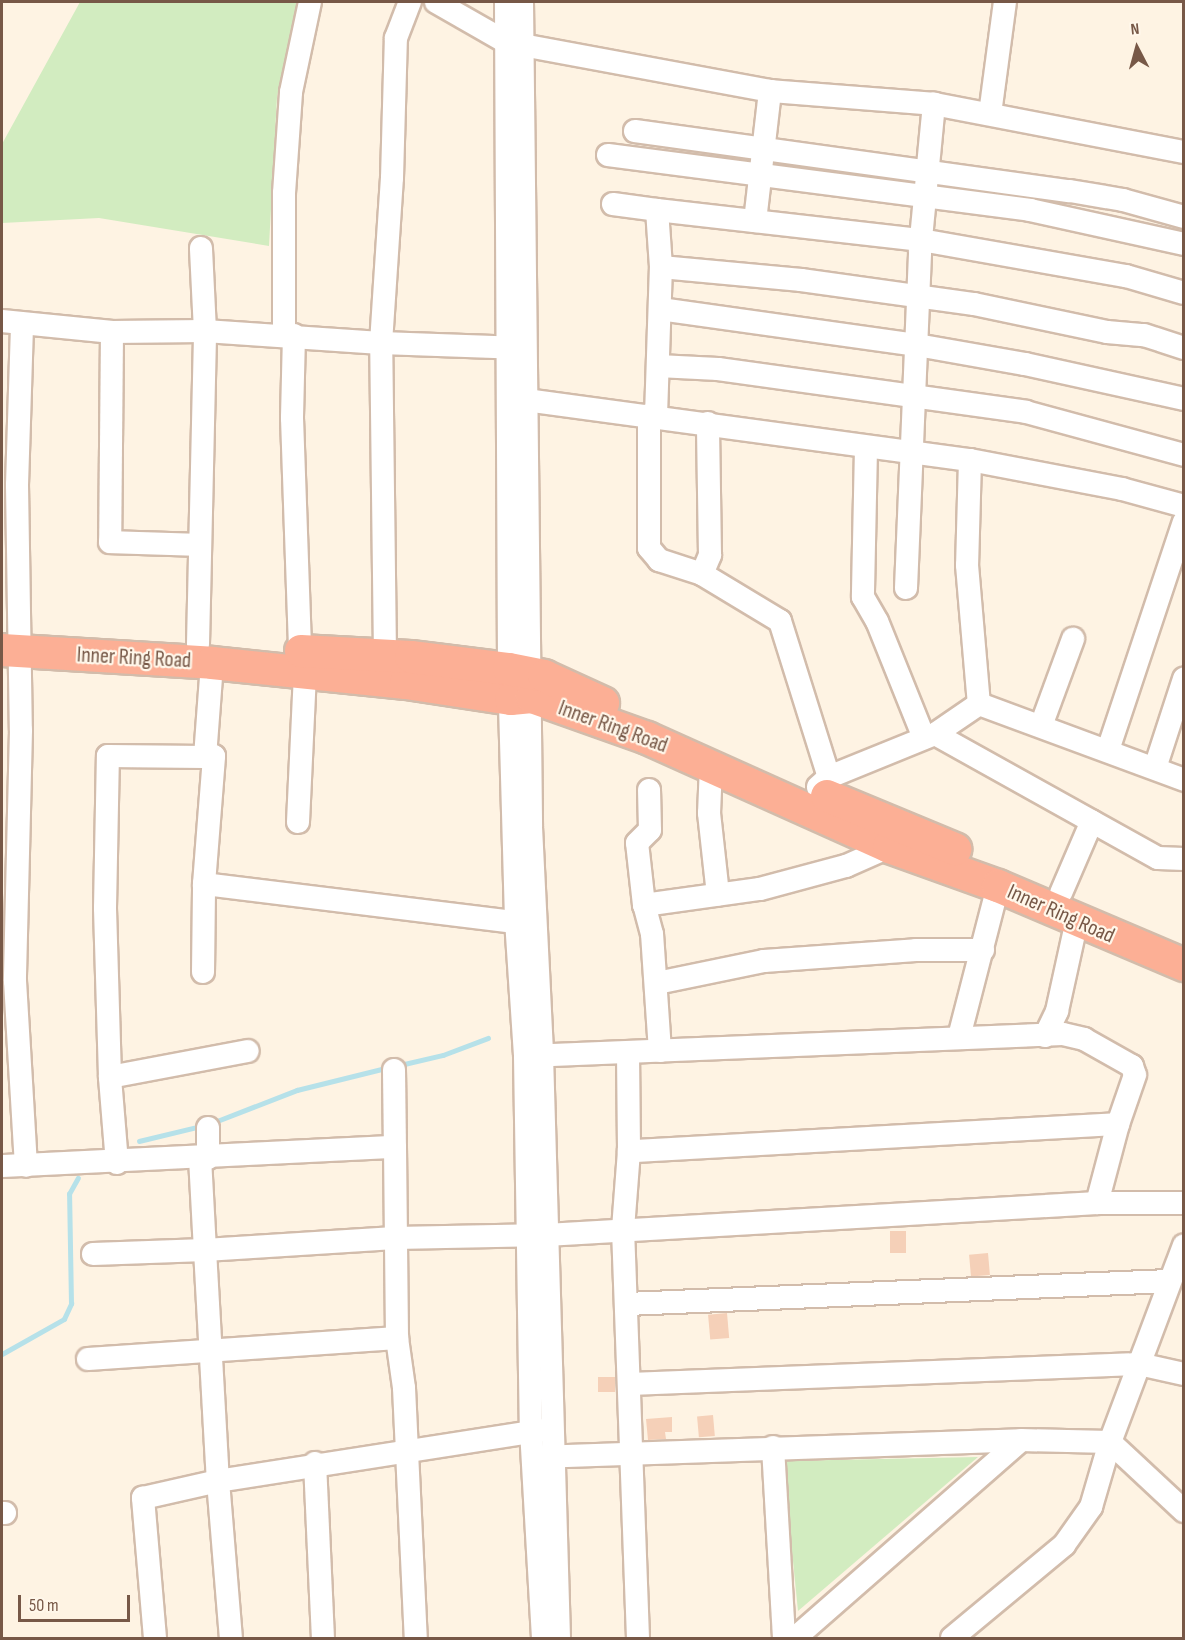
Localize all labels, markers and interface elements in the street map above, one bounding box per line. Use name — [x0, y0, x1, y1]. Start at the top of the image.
north arrow — [1107, 18, 1167, 78]
text: N — [1130, 20, 1140, 39]
street label: Inner Ring Road — [76, 642, 192, 674]
street label: Inner Ring Road — [555, 695, 671, 759]
street label: Inner Ring Road — [1003, 879, 1119, 949]
scale bar — [21, 1583, 134, 1621]
text: 50 m — [29, 1595, 59, 1616]

